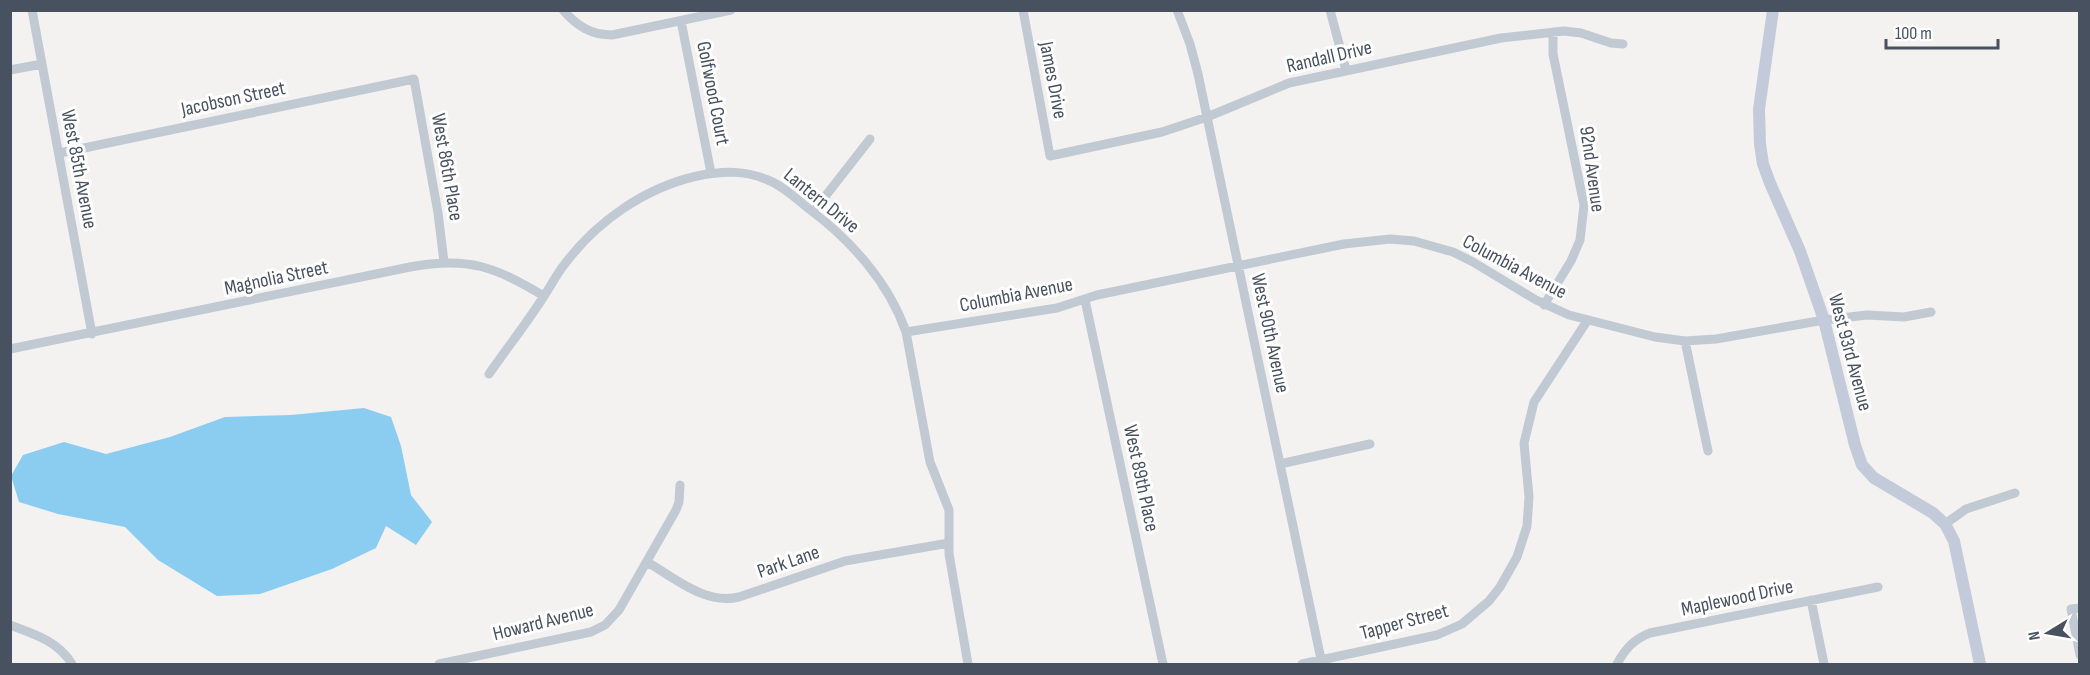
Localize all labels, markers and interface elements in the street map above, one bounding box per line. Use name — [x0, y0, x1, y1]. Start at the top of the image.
scale bar — [1886, 12, 1998, 50]
text: 100 m — [1895, 23, 1932, 44]
street label: Randall Drive — [1284, 36, 1374, 78]
street label: Golfwood Court — [691, 39, 735, 147]
street label: James Drive — [1034, 39, 1072, 121]
street label: Jacobson Street — [178, 76, 287, 122]
street label: West 85th Avenue — [56, 108, 102, 231]
street label: West 86th Place — [426, 112, 468, 223]
street label: 92nd Avenue — [1574, 125, 1610, 213]
street label: Lantern Drive — [779, 163, 864, 238]
street label: Columbia Avenue — [1458, 229, 1571, 304]
street label: Magnolia Street — [222, 255, 330, 301]
street label: West 90th Avenue — [1246, 271, 1294, 395]
street label: Columbia Avenue — [958, 272, 1075, 318]
street label: West 93rd Avenue — [1823, 291, 1877, 413]
street label: West 89th Place — [1118, 423, 1164, 534]
street label: Park Lane — [754, 540, 823, 584]
street label: Maplewood Drive — [1679, 574, 1795, 622]
street label: Howard Avenue — [490, 598, 596, 646]
street label: Tapper Street — [1358, 599, 1451, 645]
north arrow — [2018, 603, 2078, 663]
text: N — [2025, 630, 2045, 642]

